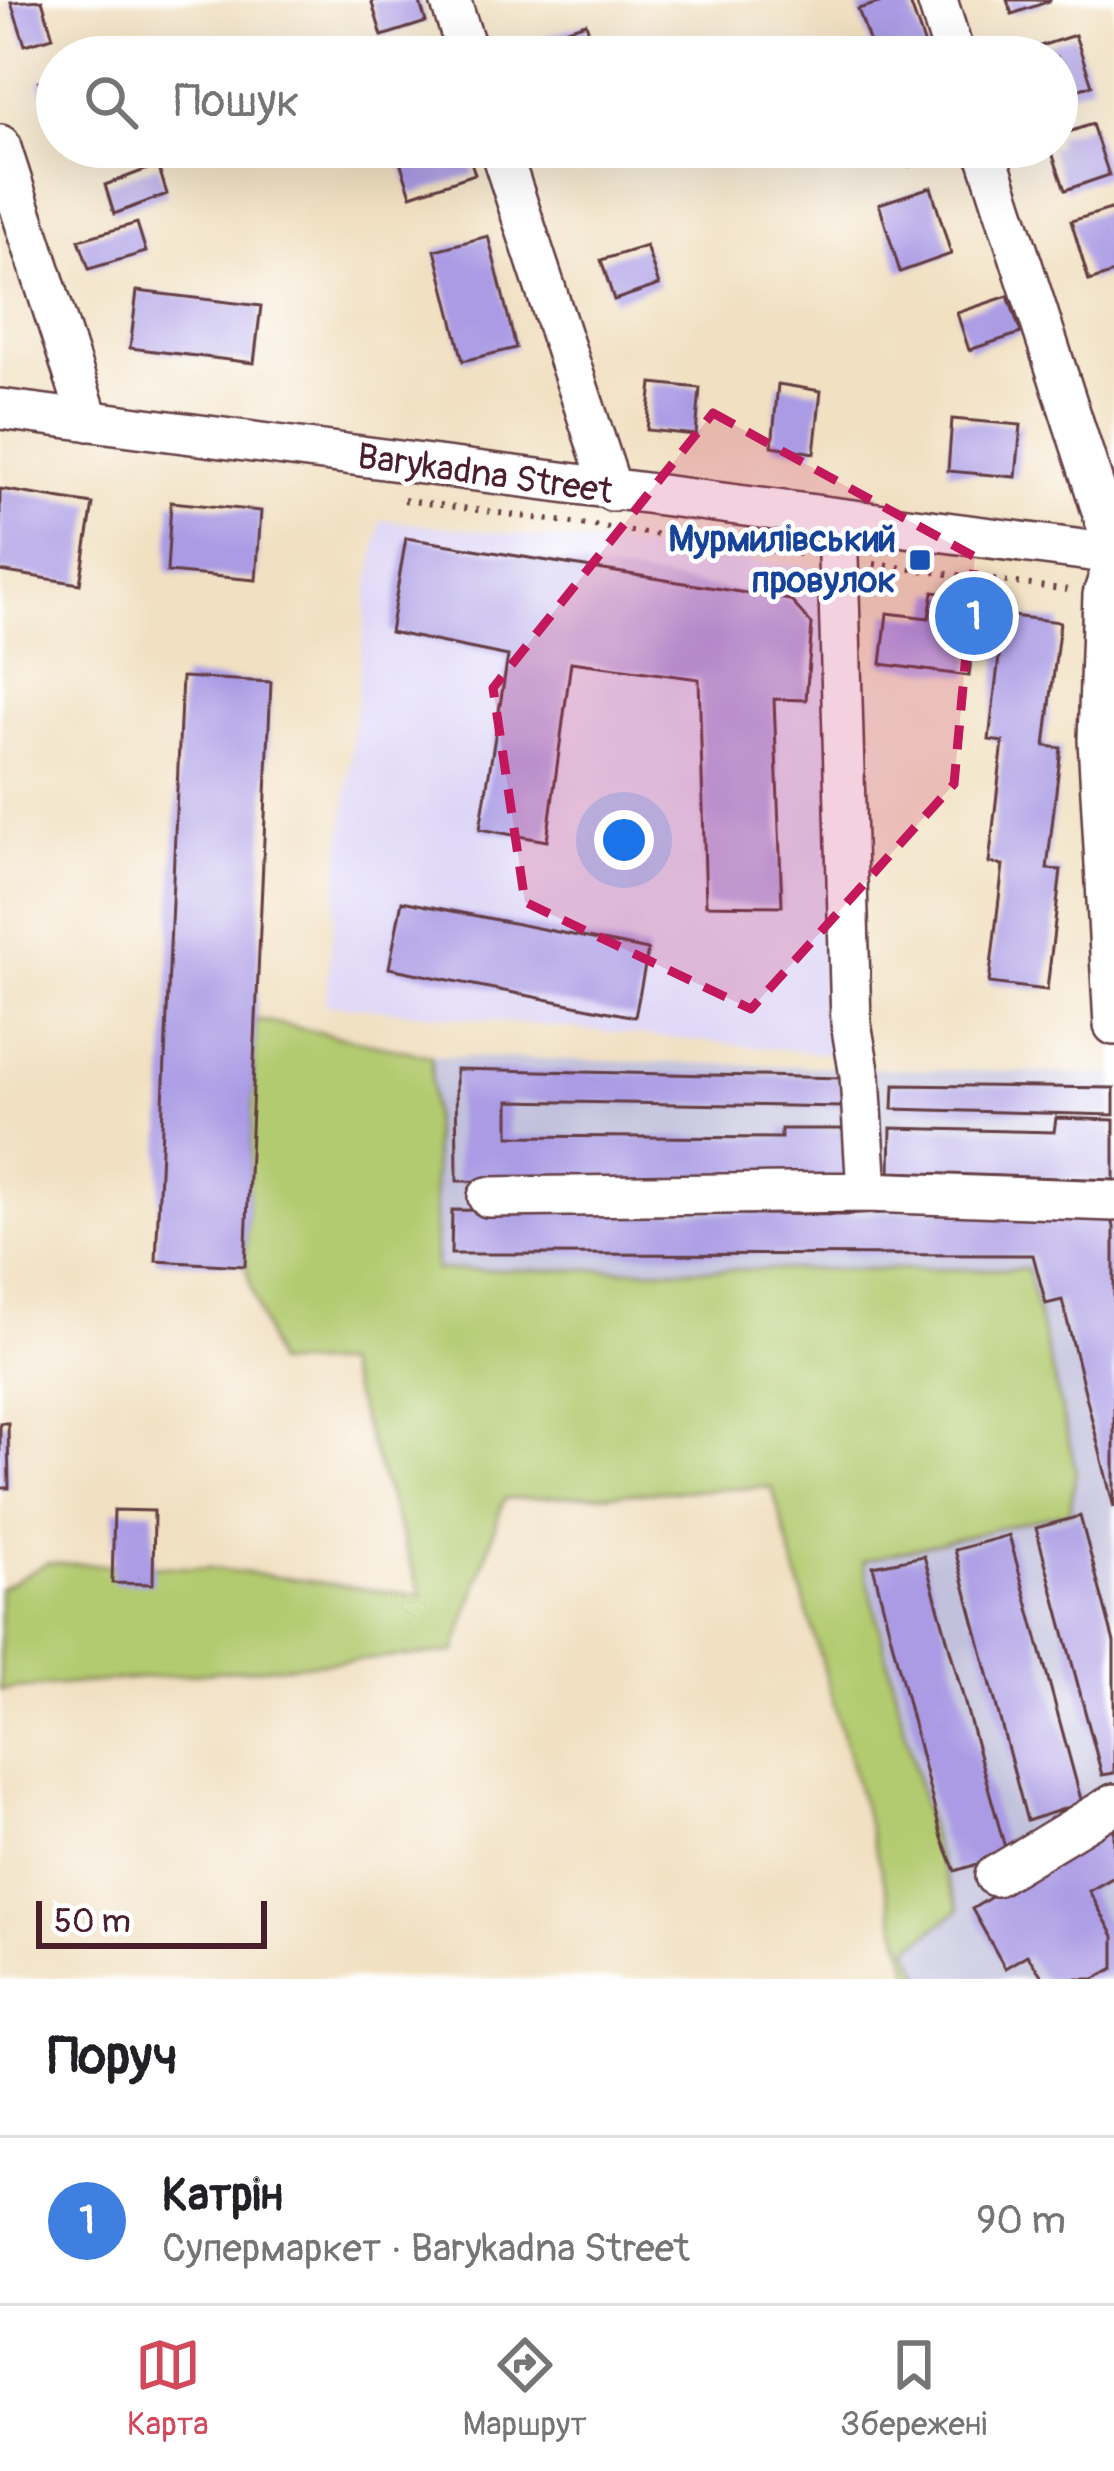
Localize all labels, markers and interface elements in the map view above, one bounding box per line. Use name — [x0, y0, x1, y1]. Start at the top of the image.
search box — [36, 36, 1078, 168]
icon: search — [78, 69, 144, 135]
text: Пошук — [174, 74, 299, 130]
street label: Barykadna Street — [354, 434, 616, 514]
place label: Мурмилівський провулок — [668, 517, 896, 603]
marker: Мурмилівський провулок — [907, 547, 933, 573]
pin: 1 — [935, 571, 1013, 661]
your location — [594, 810, 654, 870]
scale bar — [36, 1895, 267, 1948]
text: 50 m — [54, 1901, 131, 1942]
text: Поруч — [48, 2025, 178, 2089]
text: Катрін — [162, 2168, 283, 2224]
text: 1 — [79, 2196, 95, 2245]
text: 90 m — [976, 2196, 1066, 2245]
text: Супермаркет · Barykadna Street — [162, 2224, 690, 2273]
tab: Карта — [127, 2332, 209, 2445]
tab: Маршрут — [462, 2332, 587, 2445]
tab: Збережені — [840, 2332, 987, 2445]

